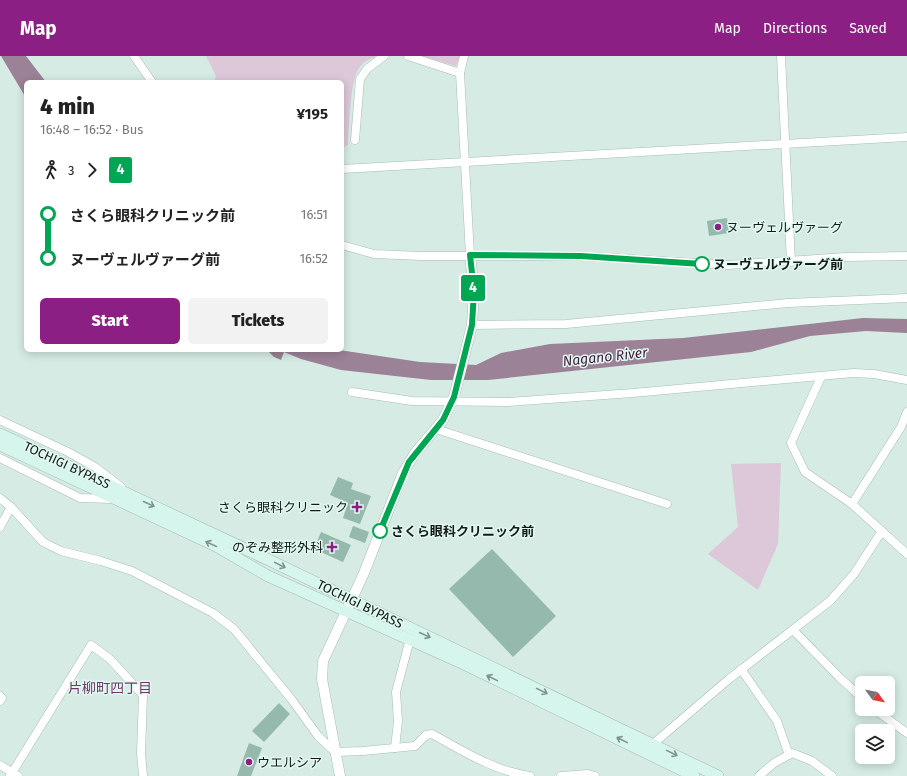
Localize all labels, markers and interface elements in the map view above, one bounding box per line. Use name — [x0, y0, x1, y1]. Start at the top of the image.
text: Map — [20, 17, 57, 40]
text: Map — [714, 20, 741, 37]
text: Directions — [763, 20, 827, 37]
text: Saved — [849, 20, 887, 37]
text: 4 min — [40, 93, 95, 120]
text: ¥195 — [297, 105, 328, 123]
text: 16:48 – 16:52 · Bus — [40, 122, 143, 137]
icon: walk — [40, 159, 62, 181]
icon: forward — [81, 159, 103, 181]
text: 4 — [117, 161, 124, 178]
text: 3 — [68, 163, 75, 178]
text: さくら眼科クリニック前 — [70, 207, 235, 225]
text: 16:51 — [301, 207, 328, 222]
place label: ヌーヴェルヴァーグ — [726, 220, 843, 235]
marker: ヌーヴェルヴァーグ — [713, 222, 723, 232]
text: ヌーヴェルヴァーグ前 — [70, 251, 220, 269]
text: 16:52 — [299, 251, 328, 266]
marker: ヌーヴェルヴァーグ前 — [694, 256, 710, 272]
place label: ヌーヴェルヴァーグ前 — [713, 257, 843, 272]
line badge: 4 — [460, 275, 486, 301]
text: 4 — [469, 279, 477, 296]
button: Start — [40, 298, 180, 344]
button: Tickets — [188, 298, 328, 344]
water label: Nagano River — [562, 344, 649, 370]
street label: TOCHIGI BYPASS — [21, 438, 113, 492]
place label: さくら眼科クリニック — [218, 500, 348, 515]
one-way arrow — [143, 501, 155, 508]
marker: さくら眼科クリニック — [351, 501, 363, 513]
marker: さくら眼科クリニック前 — [372, 523, 388, 539]
place label: さくら眼科クリニック前 — [391, 524, 534, 539]
one-way arrow — [205, 540, 217, 547]
place label: のぞみ整形外科 — [232, 540, 323, 555]
marker: のぞみ整形外科 — [326, 541, 338, 553]
one-way arrow — [273, 562, 285, 569]
street label: TOCHIGI BYPASS — [315, 577, 405, 631]
one-way arrow — [418, 632, 430, 639]
one-way arrow — [486, 673, 498, 681]
north arrow — [855, 676, 895, 716]
map controls — [855, 676, 895, 764]
district label: 片柳町四丁目 — [68, 680, 152, 697]
one-way arrow — [536, 688, 548, 695]
button: layers — [855, 724, 895, 764]
one-way arrow — [616, 736, 628, 743]
one-way arrow — [666, 750, 678, 757]
place label: ウエルシア — [257, 755, 322, 770]
marker: ウエルシア — [244, 757, 254, 767]

